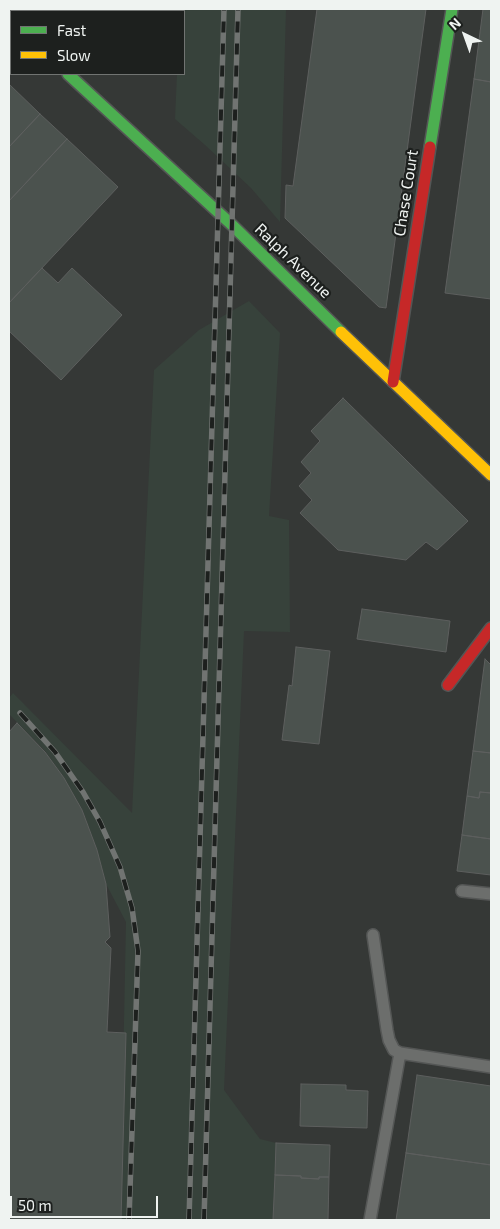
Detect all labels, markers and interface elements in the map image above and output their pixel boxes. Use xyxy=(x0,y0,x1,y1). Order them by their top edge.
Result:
legend xyxy=(10,10,185,75)
north arrow xyxy=(440,10,490,60)
text: N xyxy=(445,14,464,33)
text: Fast xyxy=(57,21,86,39)
text: Slow xyxy=(57,46,91,64)
street label: Chase Court xyxy=(390,148,422,238)
street label: Ralph Avenue xyxy=(251,220,335,302)
scale bar xyxy=(12,1186,160,1218)
text: 50 m xyxy=(18,1196,52,1214)

